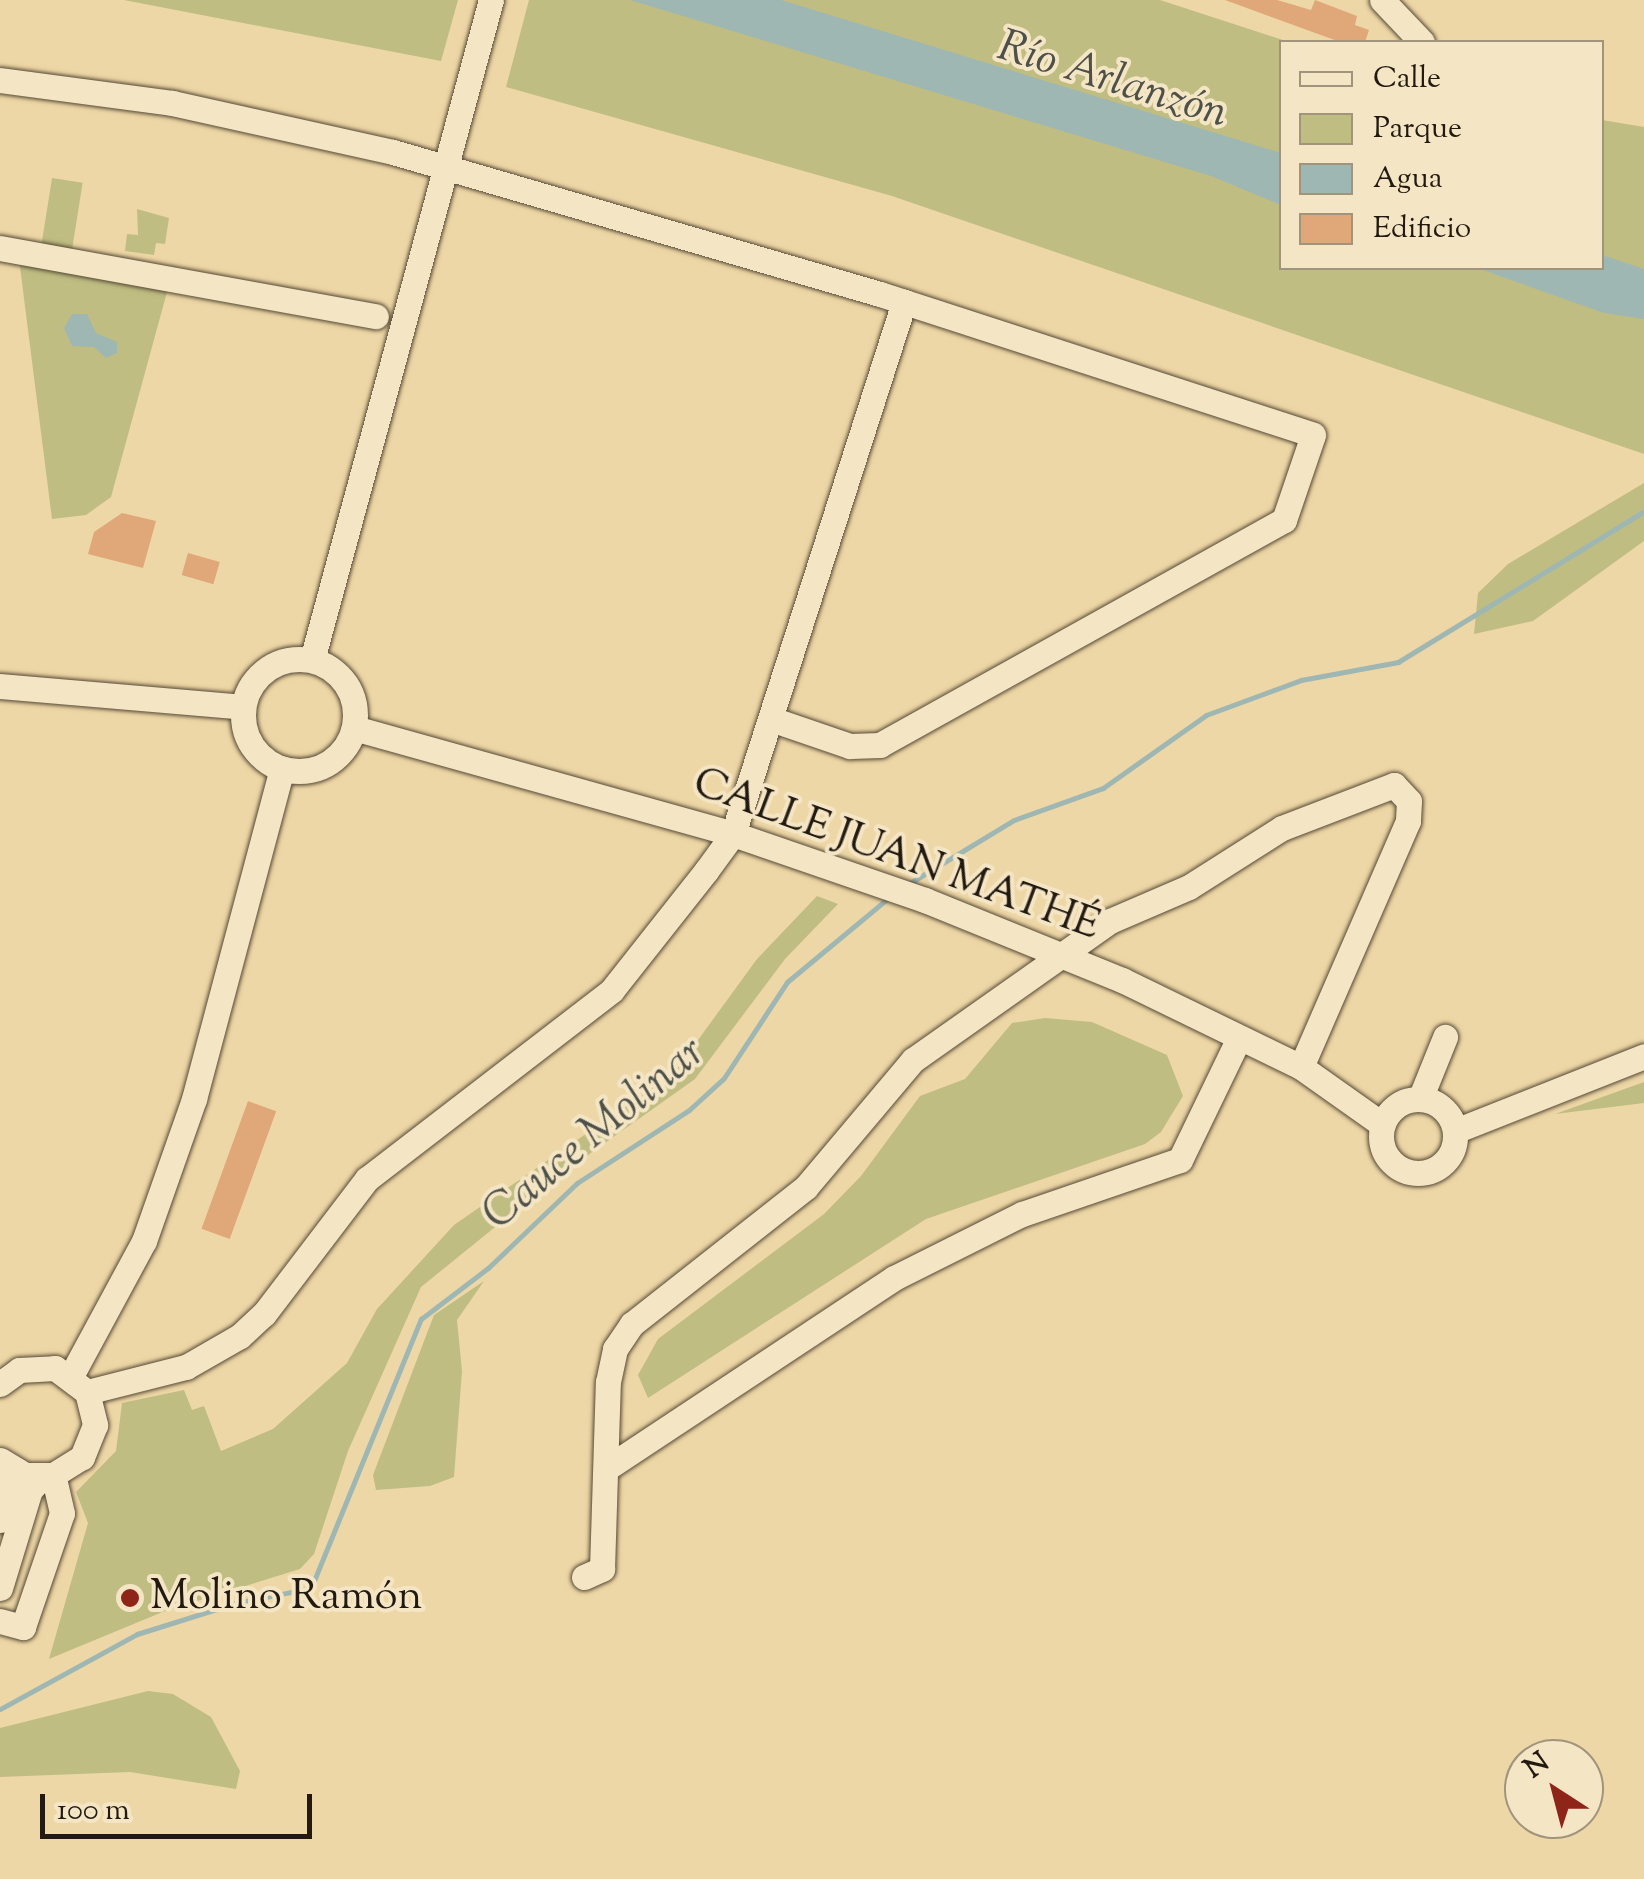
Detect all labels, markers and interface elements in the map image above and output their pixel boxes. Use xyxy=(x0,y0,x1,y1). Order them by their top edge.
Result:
water label: Río Arlanzón xyxy=(990,21,1234,143)
legend xyxy=(1279,40,1604,270)
text: Calle xyxy=(1373,58,1441,101)
text: Parque xyxy=(1373,108,1462,151)
text: Agua xyxy=(1373,158,1443,201)
text: Edificio xyxy=(1373,208,1471,251)
street label: CALLE JUAN MATHÉ xyxy=(686,759,1106,953)
water label: Cauce Molinar xyxy=(473,1027,717,1243)
place label: Molino Ramón xyxy=(150,1573,422,1623)
marker: Molino Ramón xyxy=(119,1587,141,1609)
north arrow xyxy=(1504,1739,1604,1839)
text: N xyxy=(1517,1744,1558,1789)
scale bar xyxy=(45,1774,318,1836)
text: 100 m xyxy=(57,1790,130,1833)

